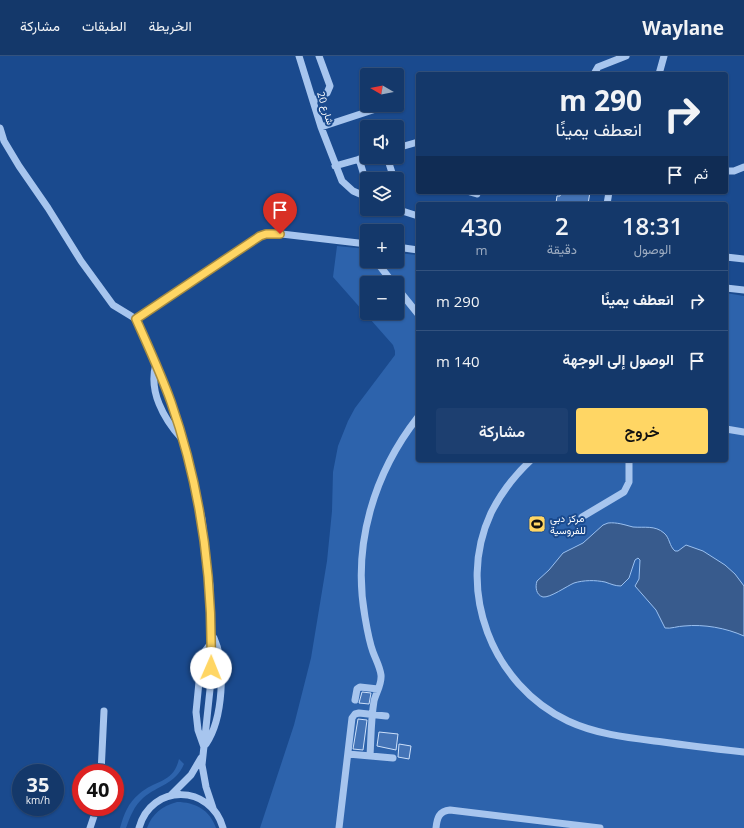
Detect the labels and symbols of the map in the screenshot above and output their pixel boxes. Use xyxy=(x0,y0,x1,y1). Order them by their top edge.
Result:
north arrow xyxy=(360,68,404,112)
street label: شارع 20 xyxy=(314,90,338,127)
pin xyxy=(263,193,297,234)
place label: مركز دبي للفروسية xyxy=(550,511,586,537)
sports icon: مركز دبي للفروسية xyxy=(527,514,547,534)
position arrow xyxy=(190,647,232,689)
speed limit sign: 40 xyxy=(72,764,124,816)

